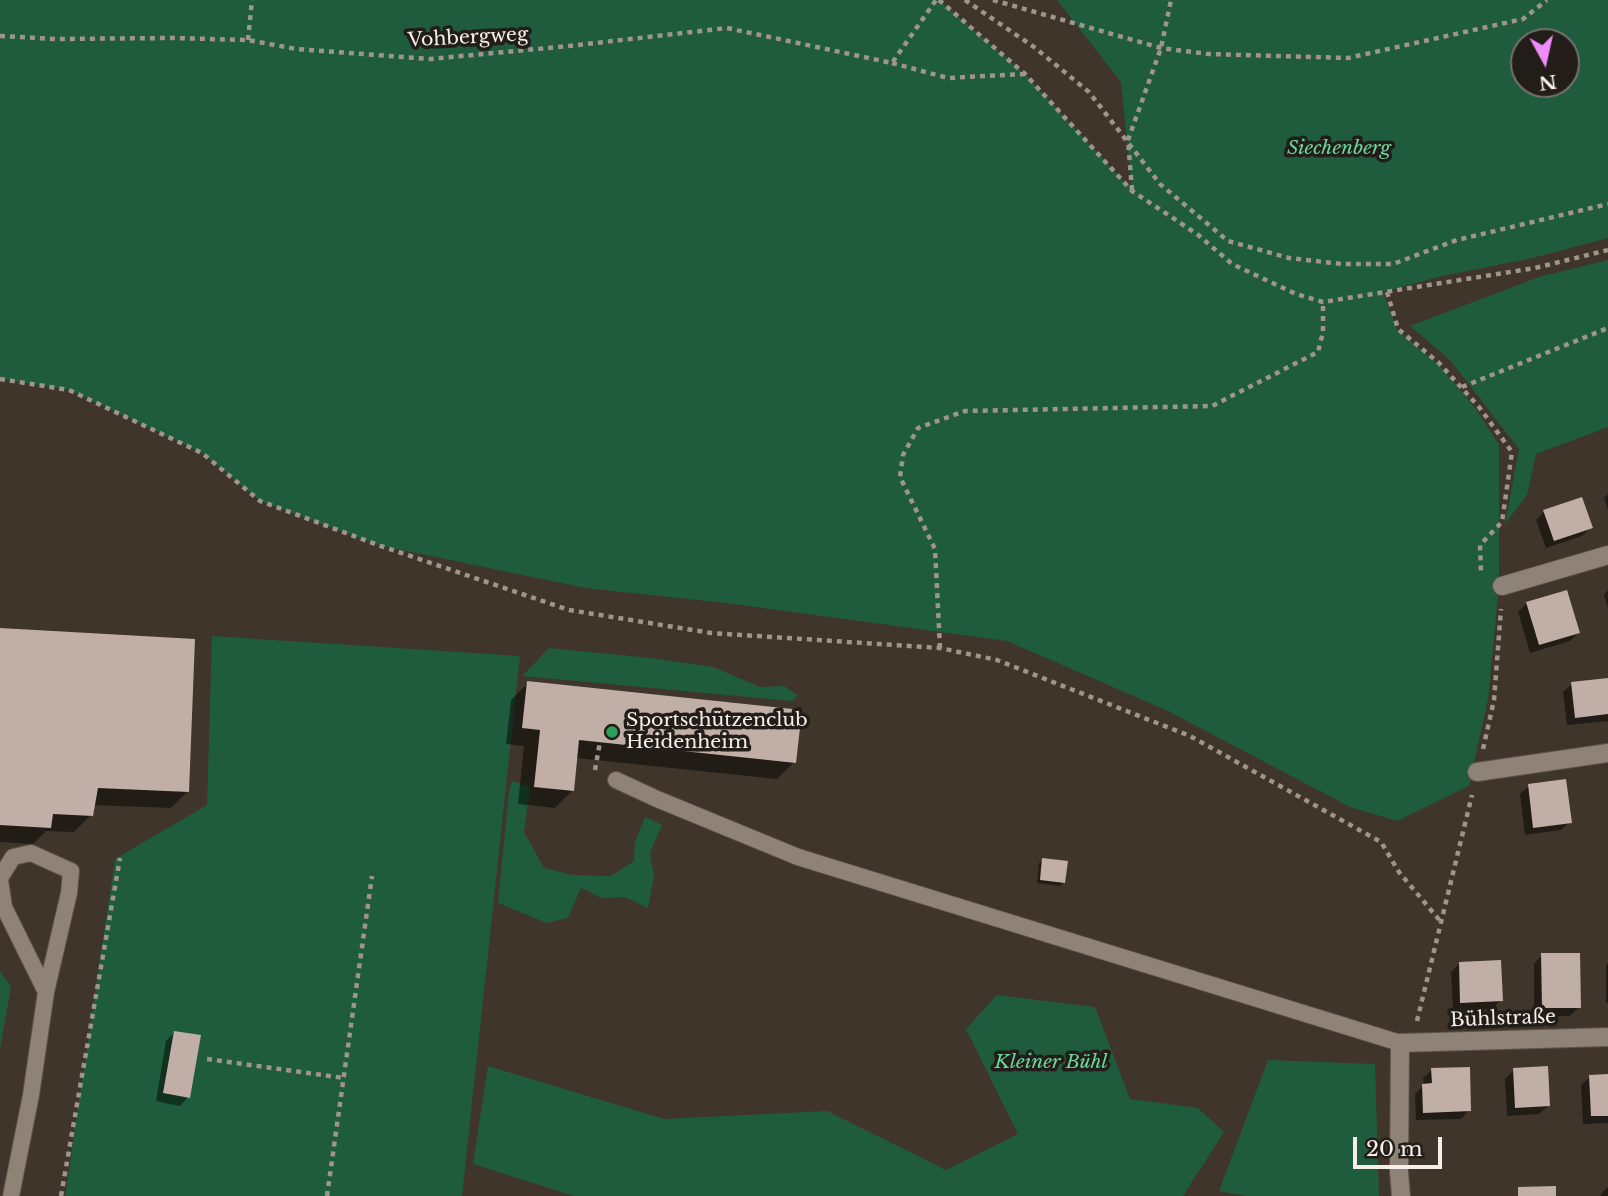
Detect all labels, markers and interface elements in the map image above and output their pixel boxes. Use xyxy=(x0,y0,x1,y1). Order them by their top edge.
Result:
street label: Vohbergweg xyxy=(407,23,529,53)
north arrow xyxy=(1510,28,1580,98)
text: N xyxy=(1537,70,1558,95)
park label: Siechenberg xyxy=(1287,138,1391,160)
place label: Sportschützenclub Heidenheim xyxy=(626,710,808,754)
marker: Sportschützenclub Heidenheim xyxy=(604,724,620,740)
street label: Bühlstraße xyxy=(1450,1006,1556,1032)
park label: Kleiner Bühl xyxy=(994,1052,1108,1074)
scale bar xyxy=(1356,1122,1445,1166)
text: 20 m xyxy=(1366,1136,1423,1162)

